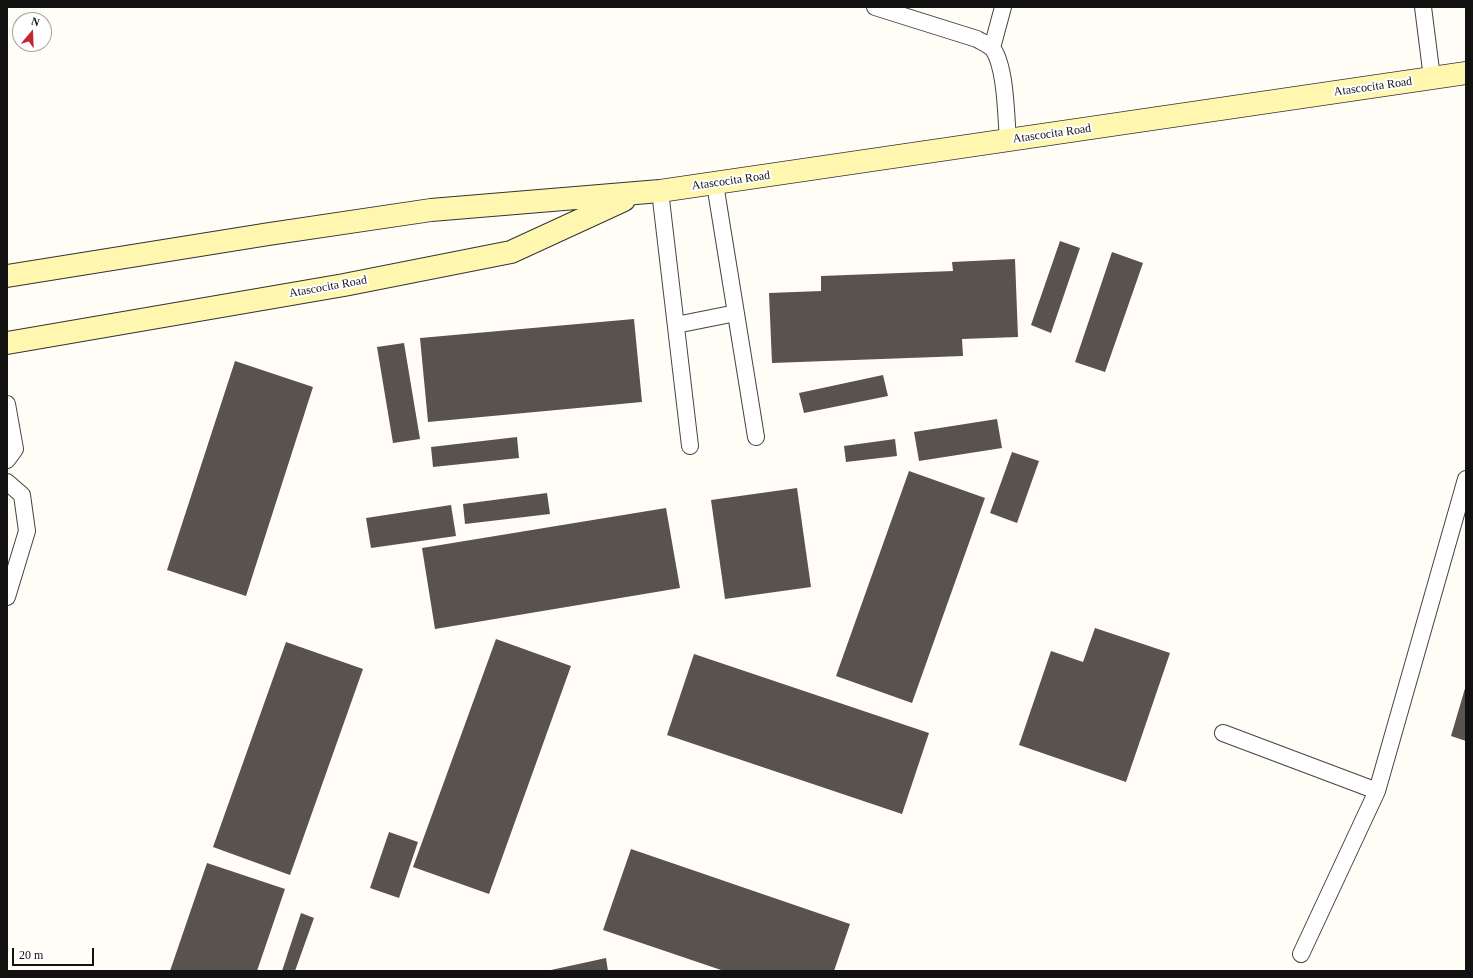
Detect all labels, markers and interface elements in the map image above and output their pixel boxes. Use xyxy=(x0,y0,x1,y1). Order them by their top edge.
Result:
north arrow xyxy=(12,12,52,52)
text: N xyxy=(30,15,41,29)
street label: Atascocita Road xyxy=(1333,74,1413,100)
street label: Atascocita Road xyxy=(1012,121,1092,147)
street label: Atascocita Road xyxy=(691,168,771,194)
street label: Atascocita Road xyxy=(288,273,368,301)
scale bar xyxy=(14,940,96,966)
text: 20 m xyxy=(19,948,43,962)

